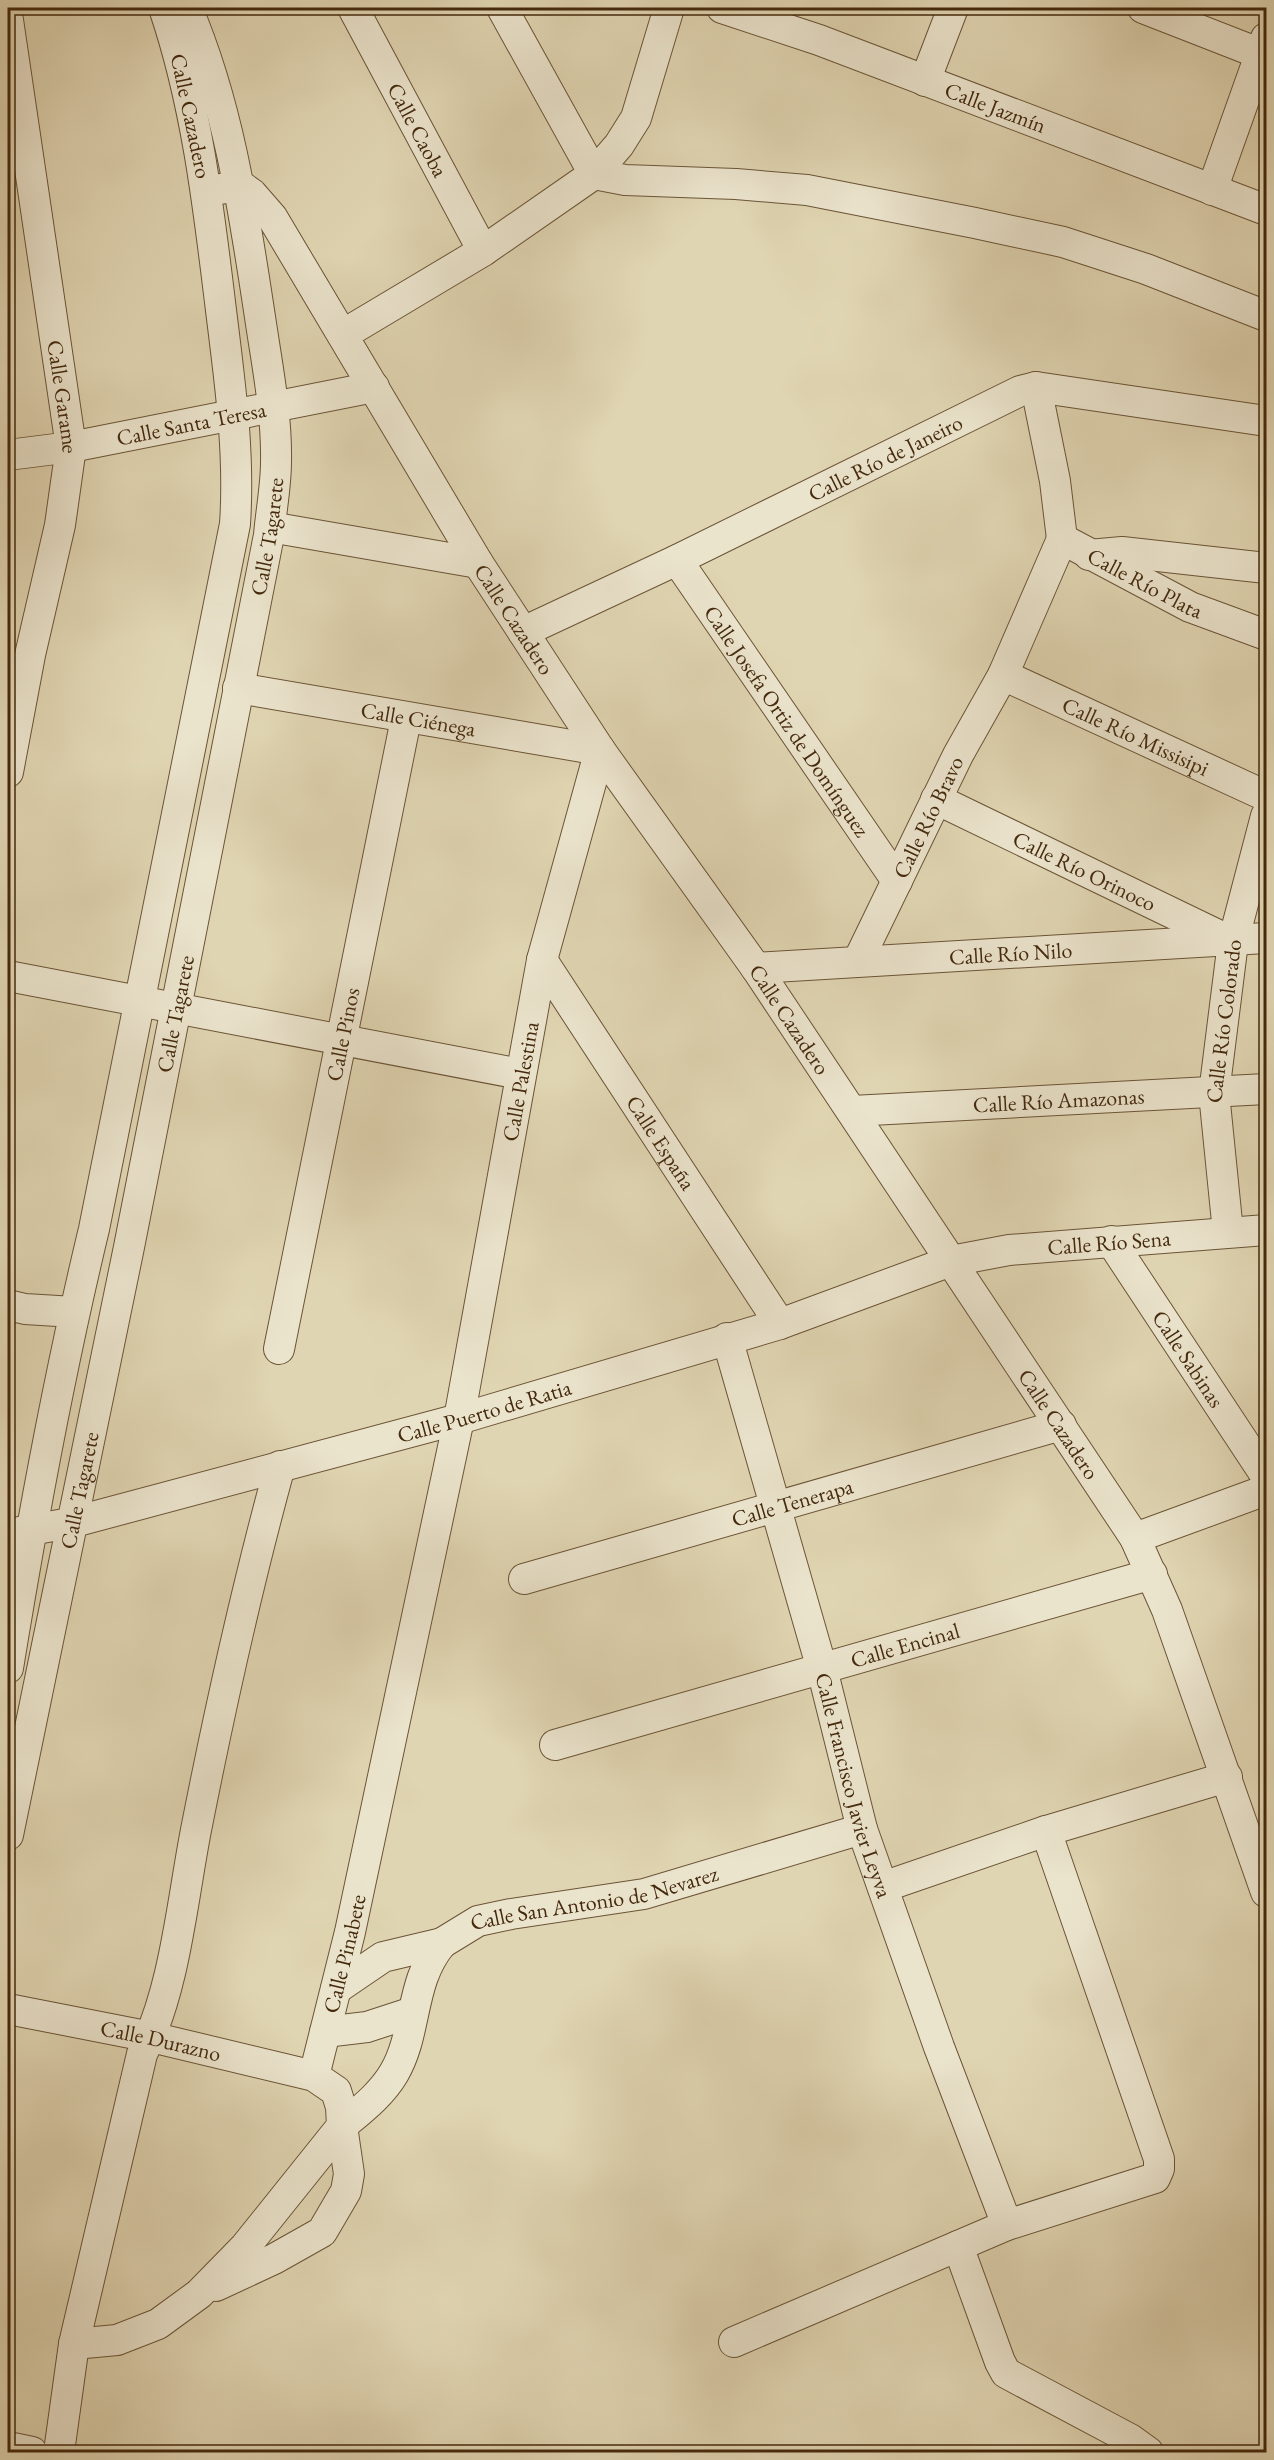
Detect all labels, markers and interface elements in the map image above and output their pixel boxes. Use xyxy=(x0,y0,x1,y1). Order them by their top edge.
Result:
street label: Calle Cazadero xyxy=(164,51,218,181)
street label: Calle Jazmín xyxy=(941,75,1051,140)
street label: Calle Caoba xyxy=(381,77,455,182)
street label: Calle Garame xyxy=(41,338,86,456)
street label: Calle Santa Teresa xyxy=(114,394,269,452)
street label: Calle Río de Janeiro xyxy=(803,407,967,508)
street label: Calle Tagarete xyxy=(243,476,290,598)
street label: Calle Río Plata xyxy=(1082,541,1207,625)
street label: Calle Cazadero xyxy=(468,558,561,680)
street label: Calle Josefa Ortiz de Domínguez xyxy=(698,599,877,843)
street label: Calle Río Missisipi xyxy=(1058,690,1214,782)
street label: Calle Ciénega xyxy=(359,695,478,743)
street label: Calle Río Bravo xyxy=(886,751,970,883)
street label: Calle Río Orinoco xyxy=(1008,824,1161,918)
street label: Calle Río Nilo xyxy=(948,935,1073,971)
street label: Calle Río Colorado xyxy=(1199,938,1248,1105)
street label: Calle Tagarete xyxy=(149,952,201,1075)
street label: Calle Cazadero xyxy=(743,958,837,1080)
street label: Calle Pinos xyxy=(319,985,366,1084)
street label: Calle Palestina xyxy=(495,1019,545,1144)
street label: Calle Río Amazonas xyxy=(972,1081,1145,1119)
street label: Calle España xyxy=(620,1089,703,1196)
street label: Calle Río Sena xyxy=(1046,1223,1172,1261)
street label: Calle Sabinas xyxy=(1146,1304,1231,1413)
street label: Calle Cazadero xyxy=(1012,1363,1106,1485)
street label: Calle Puerto de Ratia xyxy=(394,1372,575,1449)
street label: Calle Tagarete xyxy=(53,1429,105,1551)
street label: Calle Tenerapa xyxy=(728,1471,857,1533)
street label: Calle Encinal xyxy=(847,1615,963,1674)
street label: Calle Francisco Javier Leyva xyxy=(809,1670,900,1902)
street label: Calle San Antonio de Nevarez xyxy=(464,1858,722,1938)
street label: Calle Pinabete xyxy=(316,1891,372,2016)
street label: Calle Durazno xyxy=(98,2013,224,2068)

